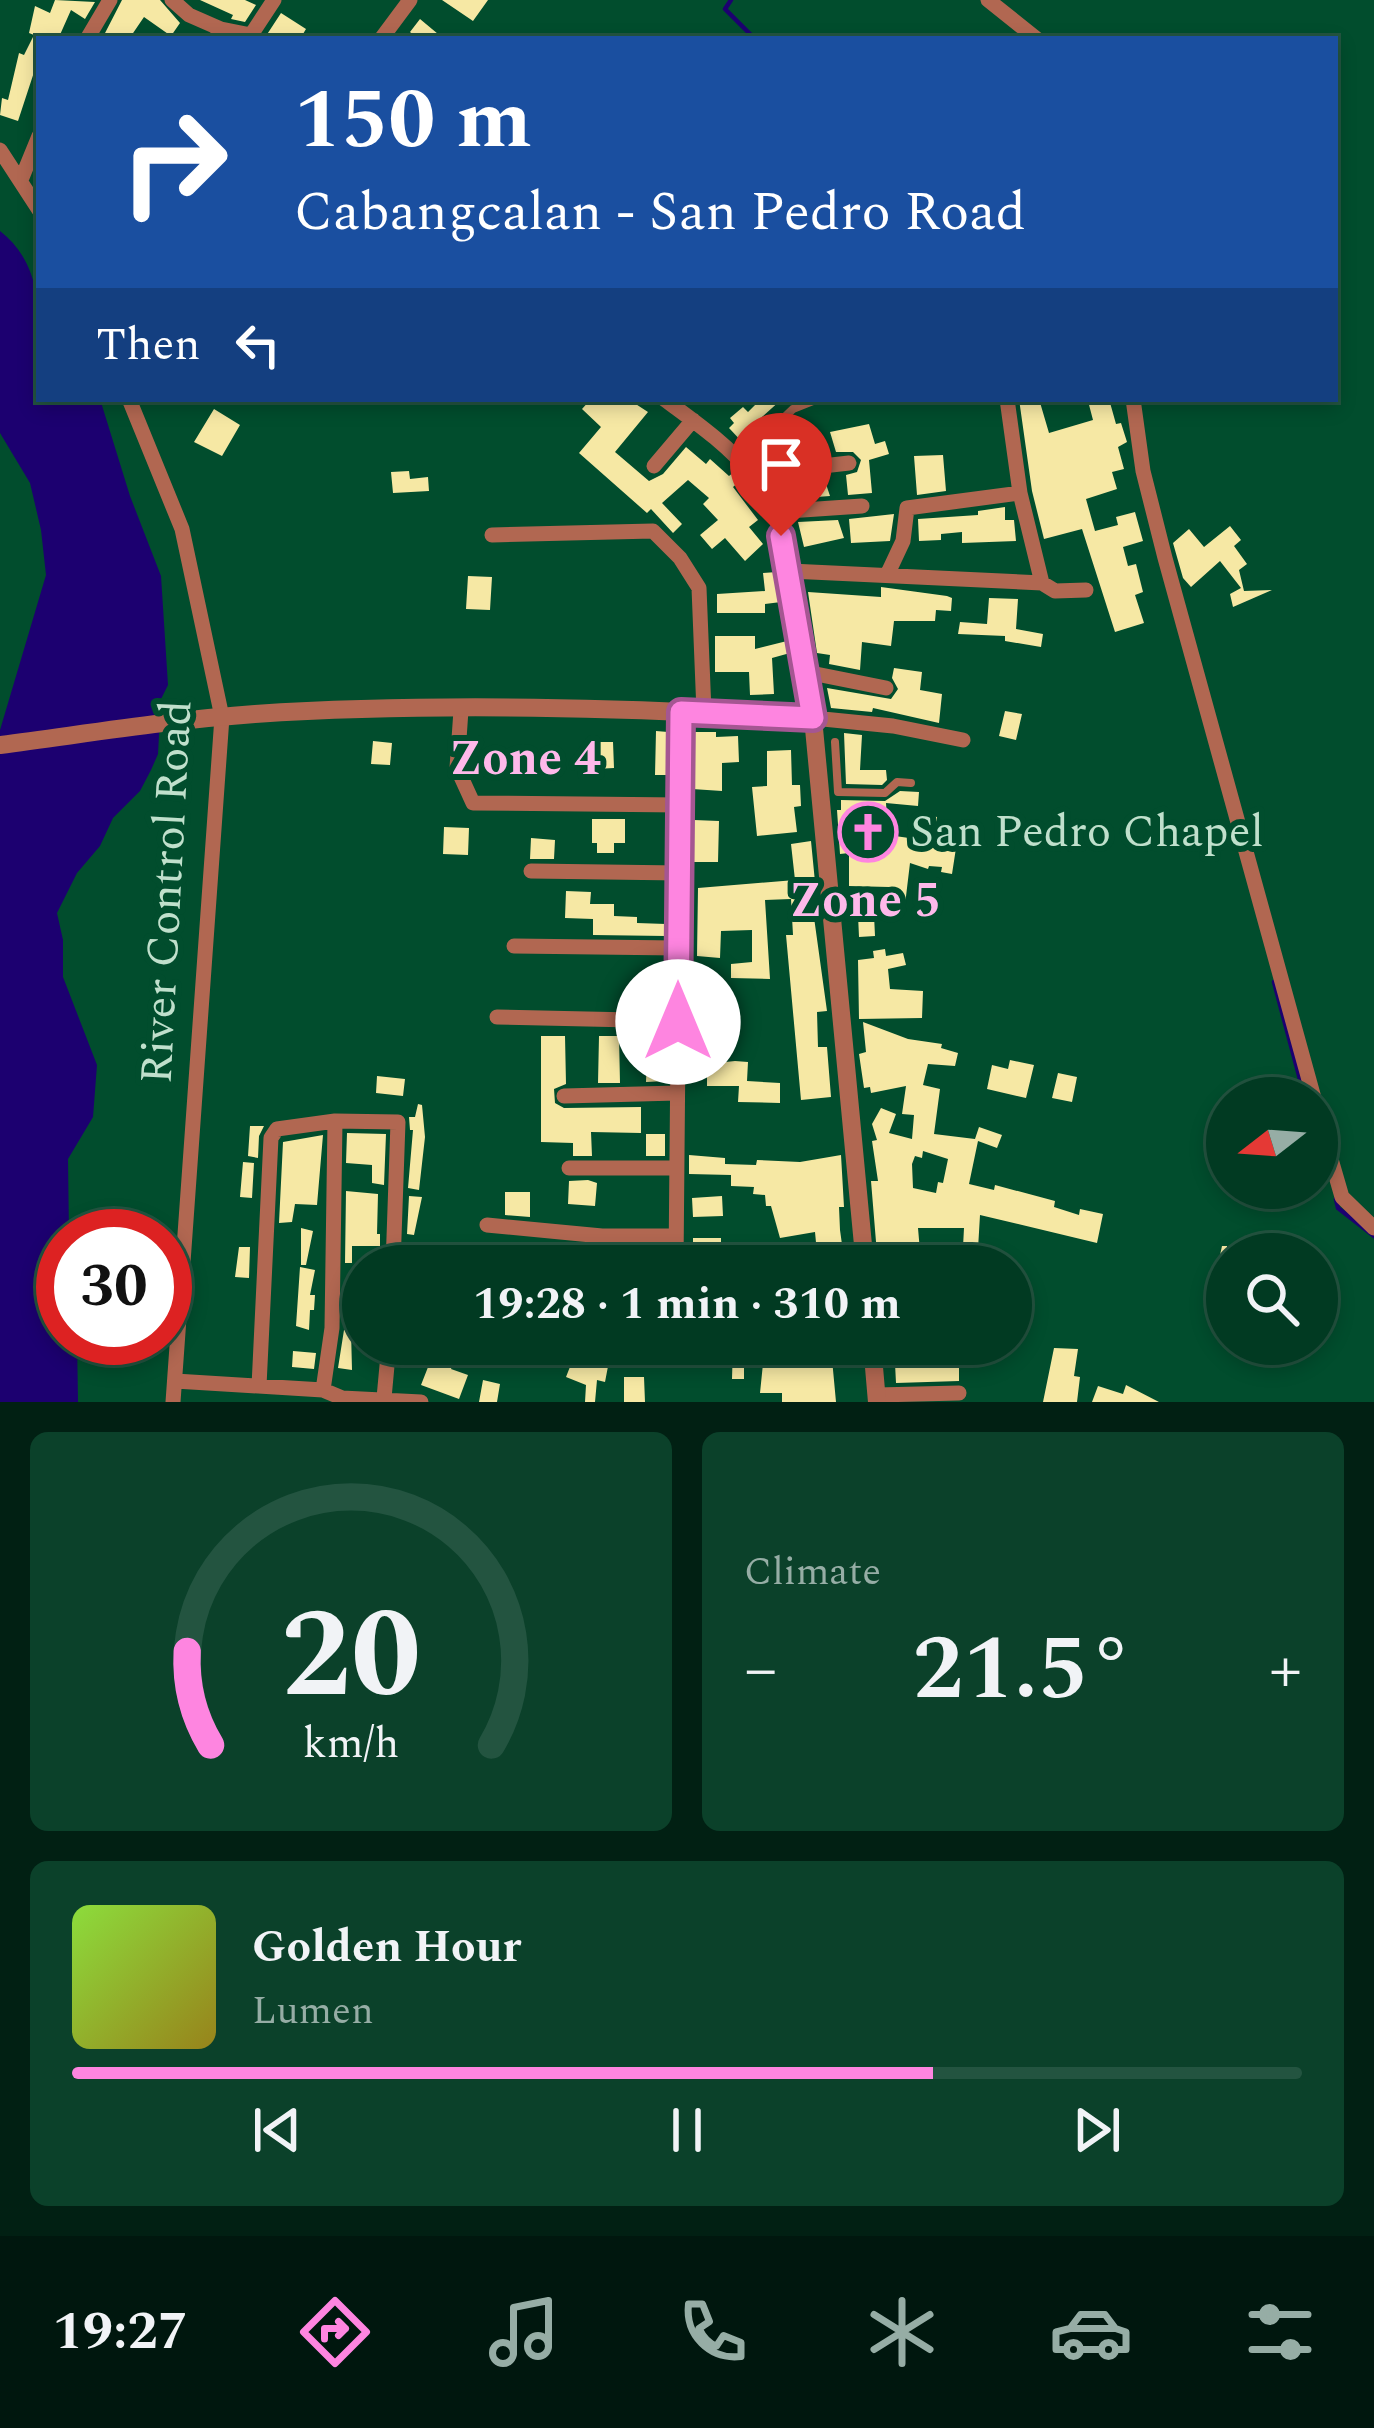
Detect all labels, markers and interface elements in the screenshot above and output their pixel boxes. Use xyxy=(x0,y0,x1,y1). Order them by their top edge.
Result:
text: 150 m xyxy=(294,57,532,185)
icon: right xyxy=(96,84,252,240)
text: Cabangcalan - San Pedro Road xyxy=(294,172,1026,254)
text: Then xyxy=(96,311,201,380)
icon: left xyxy=(225,312,291,378)
pin xyxy=(730,413,832,536)
icon: arrive xyxy=(748,431,814,497)
street label: River Control Road xyxy=(123,698,211,1086)
district label: Zone 4 xyxy=(449,723,601,796)
place label: San Pedro Chapel xyxy=(910,798,1264,867)
church icon: San Pedro Chapel xyxy=(837,801,899,863)
district label: Zone 5 xyxy=(789,865,941,938)
position arrow xyxy=(615,959,741,1085)
north arrow xyxy=(1206,1077,1338,1209)
map controls xyxy=(1206,1077,1338,1365)
speed limit sign: 30 xyxy=(36,1209,192,1365)
button: search xyxy=(1206,1233,1338,1365)
text: 19:28 · 1 min · 310 m xyxy=(473,1270,901,1339)
text: Climate xyxy=(744,1543,881,1602)
text: 20 xyxy=(281,1562,421,1752)
text: 21.5° xyxy=(913,1602,1133,1739)
text: − xyxy=(744,1620,777,1721)
text: + xyxy=(1269,1620,1302,1721)
text: km/h xyxy=(303,1711,399,1776)
text: Golden Hour xyxy=(252,1913,521,1982)
text: Lumen xyxy=(252,1982,374,2041)
icon: previous xyxy=(244,2097,310,2163)
icon: pause xyxy=(654,2097,720,2163)
icon: next xyxy=(1064,2097,1130,2163)
icon: directions xyxy=(293,2290,377,2374)
icon: music xyxy=(482,2290,566,2374)
icon: phone xyxy=(671,2290,755,2374)
icon: climate xyxy=(860,2290,944,2374)
icon: car xyxy=(1049,2290,1133,2374)
icon: filters xyxy=(1238,2290,1322,2374)
text: 19:27 xyxy=(52,2291,188,2373)

